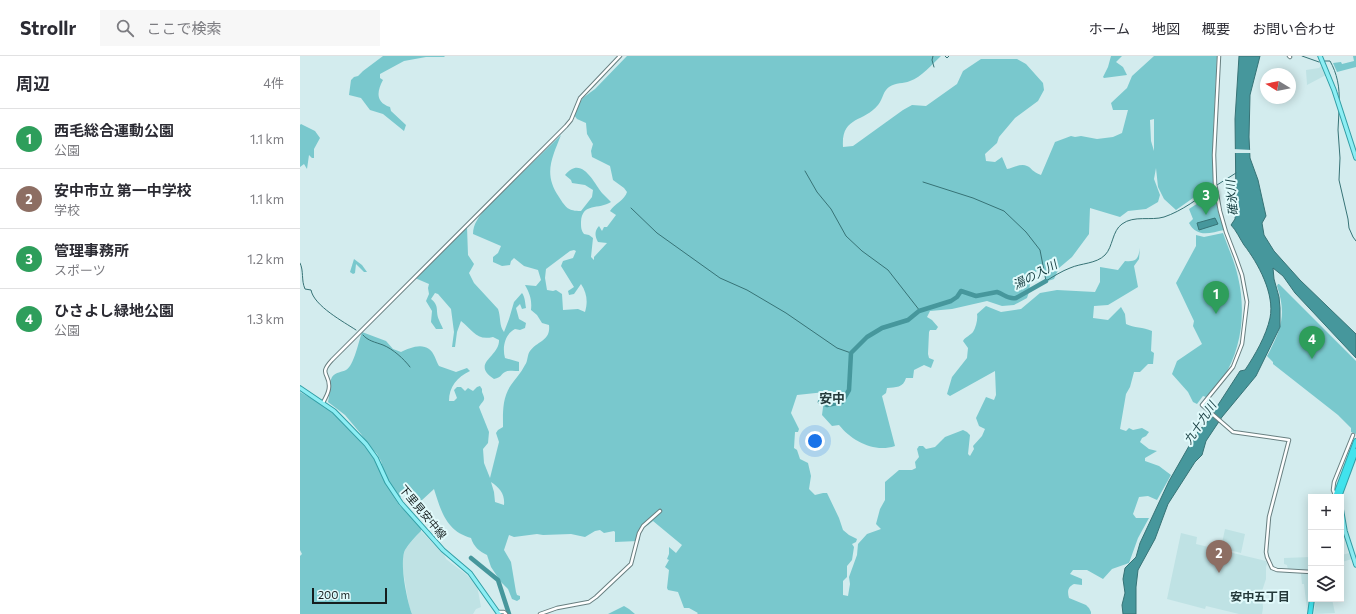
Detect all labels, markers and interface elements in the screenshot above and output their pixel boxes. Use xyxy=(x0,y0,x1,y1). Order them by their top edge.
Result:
search box xyxy=(100,10,380,46)
text: Strollr xyxy=(20,16,76,39)
icon: search xyxy=(114,17,136,39)
text: ここで検索 xyxy=(146,19,221,37)
text: ホーム xyxy=(1088,20,1130,37)
text: 地図 xyxy=(1152,20,1180,37)
text: 概要 xyxy=(1202,20,1230,37)
text: お問い合わせ xyxy=(1252,20,1336,37)
north arrow xyxy=(1260,68,1296,104)
text: 周辺 xyxy=(16,73,50,94)
text: 4件 xyxy=(263,75,284,91)
text: 西毛総合運動公園 xyxy=(54,121,174,139)
text: 1 xyxy=(26,131,32,147)
text: 1.1 km xyxy=(250,131,284,147)
text: 公園 xyxy=(54,142,80,158)
water label: 碓氷川 xyxy=(1222,178,1240,217)
text: 安中市立 第一中学校 xyxy=(54,181,192,199)
pin: 3 xyxy=(1193,182,1219,215)
text: 2 xyxy=(25,191,33,207)
text: 1.1 km xyxy=(250,191,284,207)
text: 学校 xyxy=(54,202,80,218)
text: 管理事務所 xyxy=(54,241,129,259)
text: 3 xyxy=(25,251,33,267)
text: 1.2 km xyxy=(247,251,284,267)
water label: 湯の入川 xyxy=(1010,256,1061,292)
text: スポーツ xyxy=(54,262,106,278)
pin: 1 xyxy=(1203,281,1229,314)
text: ひさよし緑地公園 xyxy=(54,301,174,319)
text: 4 xyxy=(25,311,33,327)
text: 1.3 km xyxy=(247,311,284,327)
text: 公園 xyxy=(54,322,80,338)
pin: 4 xyxy=(1299,326,1325,359)
district label: 安中 xyxy=(819,390,845,406)
water label: 九十九川 xyxy=(1180,397,1220,446)
your location xyxy=(805,431,825,451)
street label: 下里見安中線 xyxy=(397,482,450,541)
map controls xyxy=(1308,494,1344,602)
button: + xyxy=(1308,494,1344,530)
button: − xyxy=(1308,530,1344,566)
pin: 2 xyxy=(1206,540,1232,573)
button: layers xyxy=(1308,566,1344,602)
scale bar xyxy=(312,586,387,605)
text: 200 m xyxy=(318,588,350,601)
district label: 安中五丁目 xyxy=(1230,589,1290,603)

